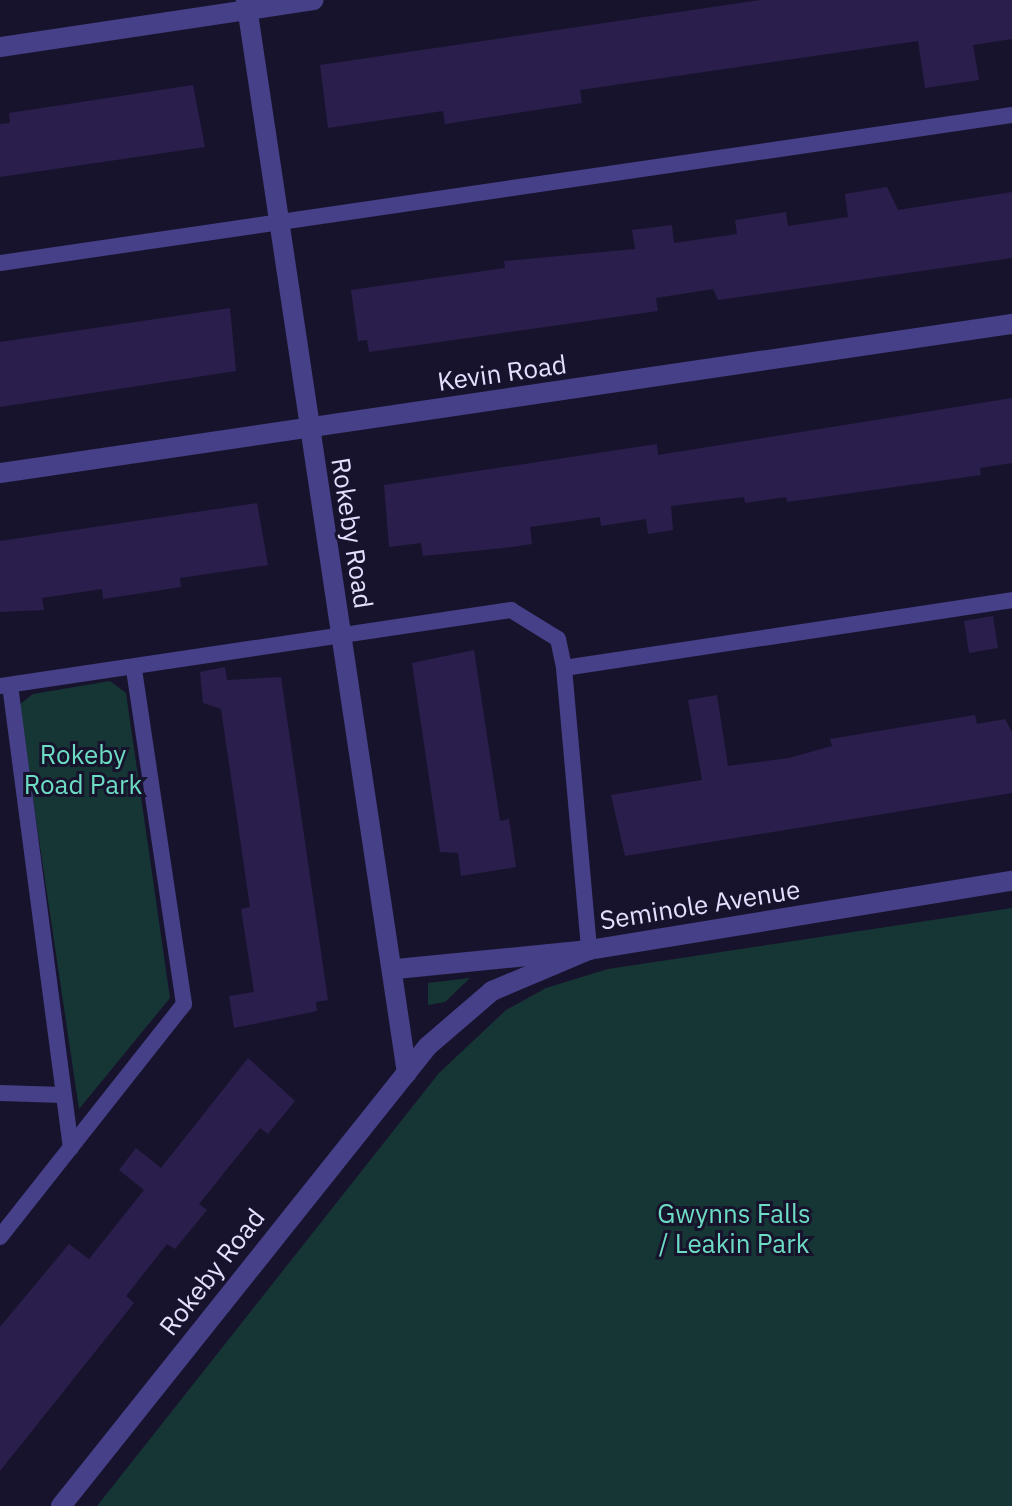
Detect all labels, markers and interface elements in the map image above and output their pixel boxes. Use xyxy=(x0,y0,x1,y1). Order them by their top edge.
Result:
street label: Kevin Road xyxy=(436,349,568,397)
street label: Rokeby Road xyxy=(325,455,379,611)
park label: Rokeby Road Park xyxy=(24,739,142,800)
street label: Seminole Avenue xyxy=(598,874,802,936)
park label: Gwynns Falls / Leakin Park xyxy=(657,1198,811,1260)
street label: Rokeby Road xyxy=(153,1202,271,1342)

